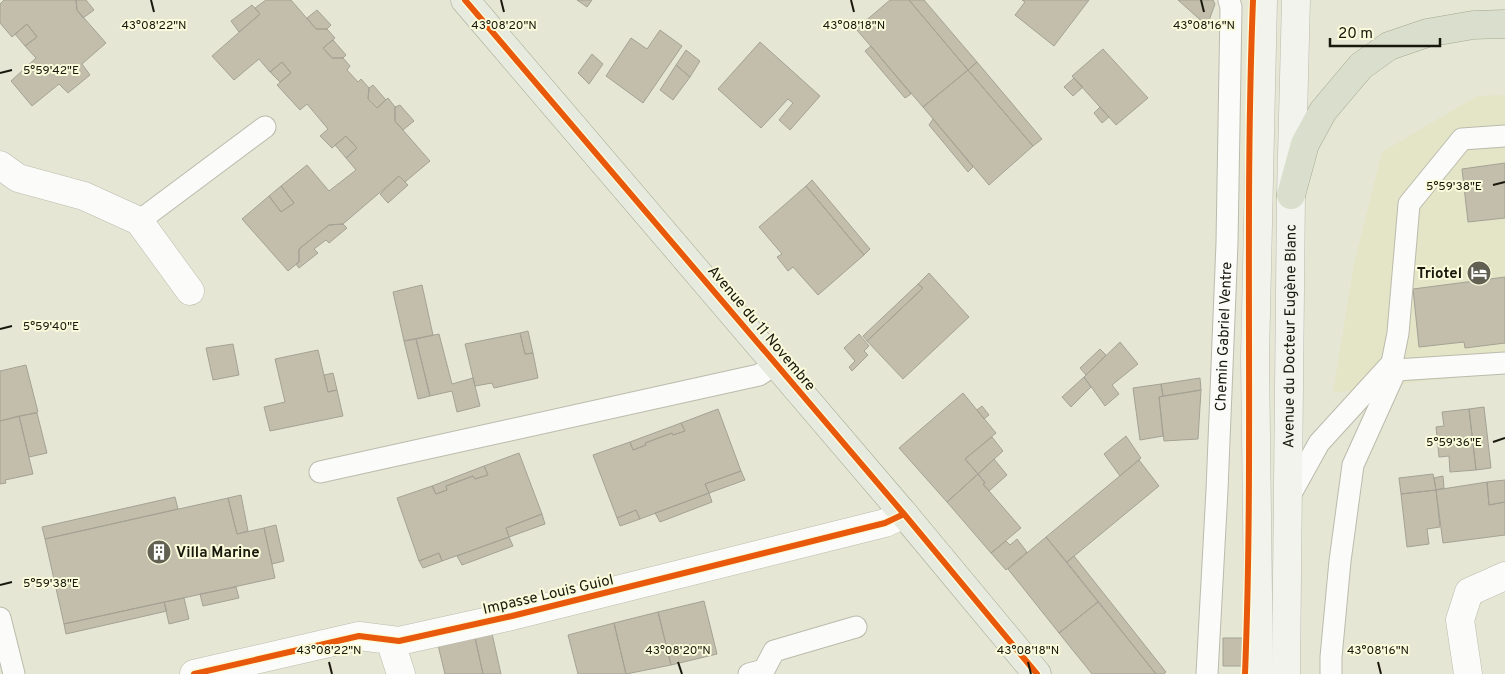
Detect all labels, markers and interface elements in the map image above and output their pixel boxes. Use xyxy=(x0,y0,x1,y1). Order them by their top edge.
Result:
scale bar xyxy=(1330,15,1440,47)
text: 43°08'22"N xyxy=(121,18,187,34)
text: 43°08'20"N xyxy=(471,18,537,34)
text: 43°08'18"N xyxy=(823,18,885,34)
text: 43°08'16"N xyxy=(1173,18,1235,34)
text: 20 m xyxy=(1338,25,1373,44)
text: 5°59'42"E xyxy=(23,63,79,79)
text: 5°59'38"E xyxy=(1426,179,1482,195)
street label: Avenue du Docteur Eugène Blanc xyxy=(1280,224,1302,448)
hotel icon: Triotel xyxy=(1466,260,1492,286)
street label: Chemin Gabriel Ventre xyxy=(1212,261,1237,412)
street label: Avenue du 11 Novembre xyxy=(703,262,819,396)
place label: Triotel xyxy=(1417,265,1462,284)
text: 5°59'40"E xyxy=(23,319,79,335)
text: 5°59'36"E xyxy=(1426,435,1482,451)
building icon: Villa Marine xyxy=(146,539,172,565)
place label: Villa Marine xyxy=(176,544,260,563)
street label: Impasse Louis Guiol xyxy=(481,571,616,620)
text: 5°59'38"E xyxy=(23,576,79,592)
text: 43°08'22"N xyxy=(296,643,362,659)
text: 43°08'20"N xyxy=(645,643,711,659)
text: 43°08'18"N xyxy=(997,643,1059,659)
text: 43°08'16"N xyxy=(1347,643,1409,659)

